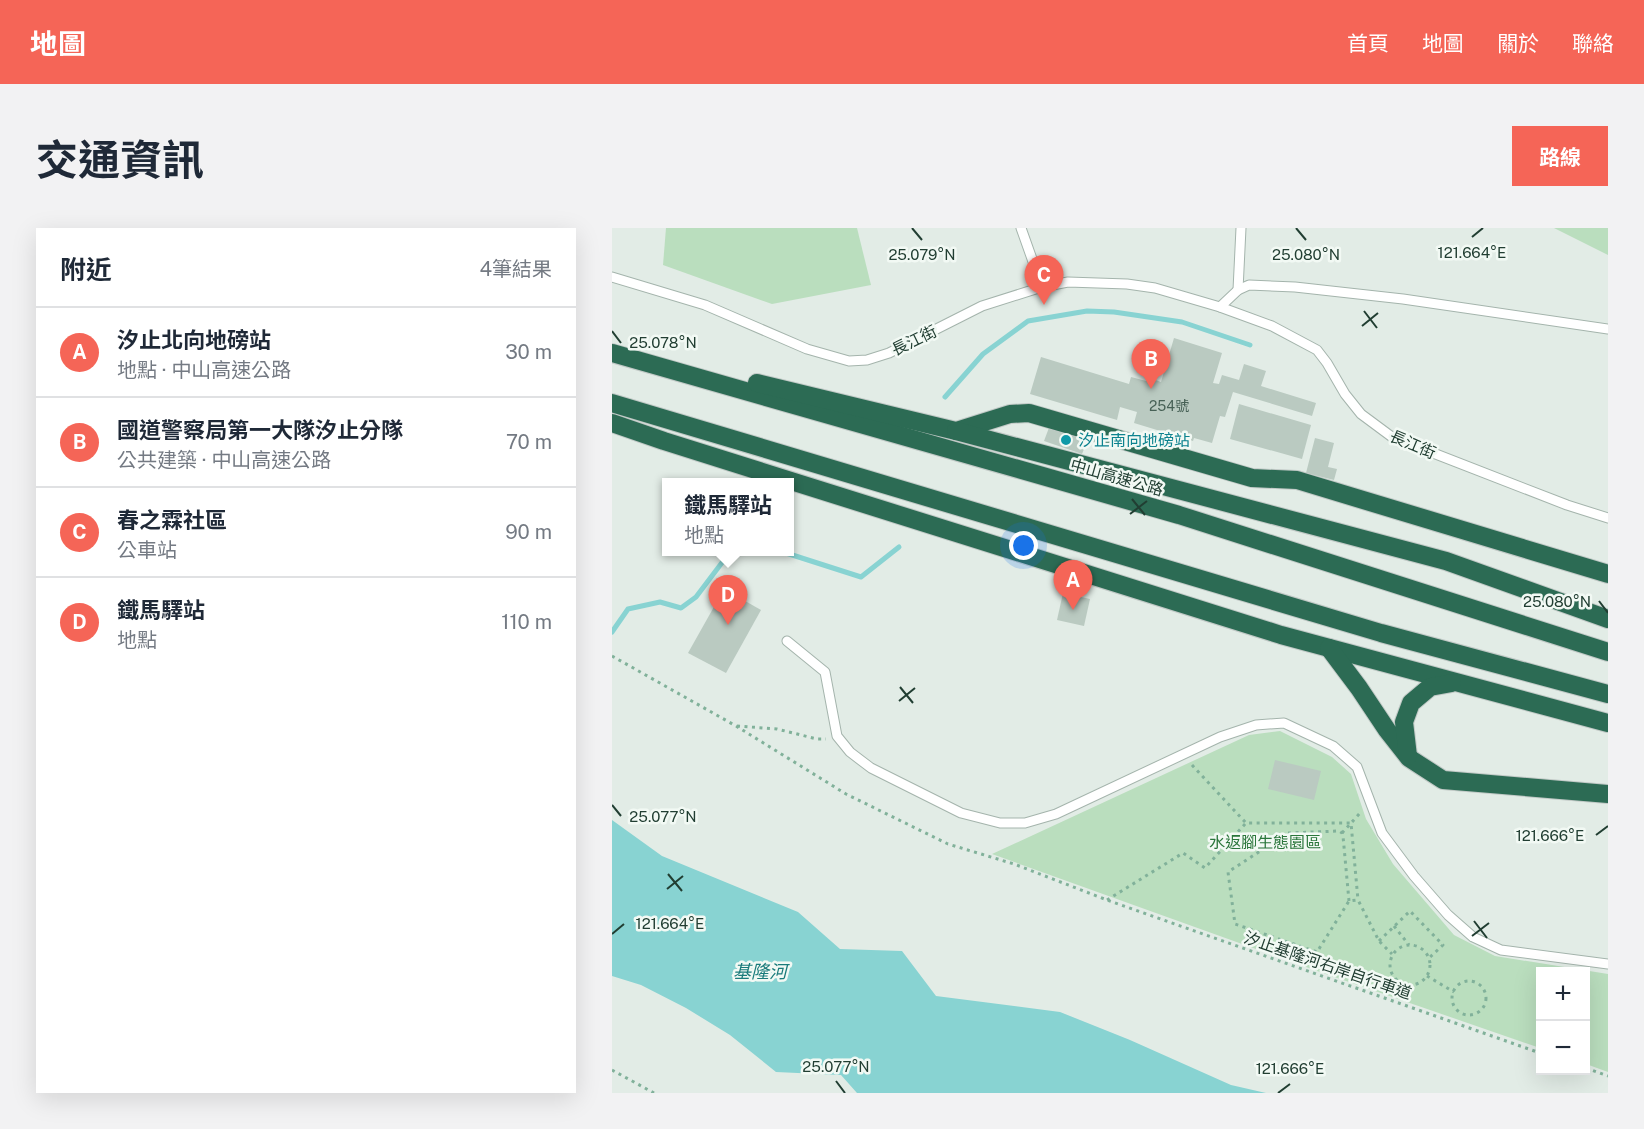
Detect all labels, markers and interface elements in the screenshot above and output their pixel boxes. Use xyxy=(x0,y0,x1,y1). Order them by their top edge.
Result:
text: 地圖 xyxy=(30,27,86,60)
text: 首頁 xyxy=(1347,31,1389,56)
text: 地圖 xyxy=(1422,31,1464,56)
text: 關於 xyxy=(1497,31,1539,56)
text: 聯絡 xyxy=(1572,31,1614,56)
button: 路線 xyxy=(1512,126,1608,186)
text: 交通資訊 xyxy=(36,135,204,184)
text: 121.664°E xyxy=(1438,244,1506,261)
text: 25.079°N xyxy=(888,246,956,263)
text: 25.080°N xyxy=(1272,246,1340,263)
text: 附近 xyxy=(60,254,112,285)
pin: C xyxy=(1024,256,1064,305)
text: 4筆結果 xyxy=(479,257,552,281)
street label: 長江街 xyxy=(888,321,940,360)
text: 汐止北向地磅站 xyxy=(117,327,271,353)
text: 25.078°N xyxy=(629,334,697,351)
text: A xyxy=(72,340,87,364)
text: 30 m xyxy=(505,340,552,364)
pin: B xyxy=(1132,340,1170,389)
text: 地點 · 中山高速公路 xyxy=(117,358,291,382)
house number: 254號 xyxy=(1149,398,1189,414)
text: 國道警察局第一大隊汐止分隊 xyxy=(117,417,403,443)
street label: 長江街 xyxy=(1387,426,1439,463)
text: B xyxy=(73,430,86,454)
text: 70 m xyxy=(506,430,552,454)
place label: 汐止南向地磅站 xyxy=(1078,431,1190,450)
marker: 汐止南向地磅站 xyxy=(1059,433,1073,447)
text: 公共建築 · 中山高速公路 xyxy=(117,448,331,472)
street label: 中山高速公路 xyxy=(1068,455,1166,500)
popup xyxy=(662,478,794,556)
text: 鐵馬驛站 xyxy=(684,492,772,518)
text: 春之霖社區 xyxy=(117,507,227,533)
text: C xyxy=(72,520,87,544)
text: 90 m xyxy=(505,520,552,544)
text: 地點 xyxy=(684,523,724,547)
your location xyxy=(1009,531,1038,560)
text: 公車站 xyxy=(117,538,177,562)
pin: A xyxy=(1054,560,1092,610)
pin: D xyxy=(708,576,748,625)
text: 25.080°N xyxy=(1523,593,1591,610)
text: 鐵馬驛站 xyxy=(117,597,205,623)
text: D xyxy=(72,610,87,634)
text: 110 m xyxy=(501,610,552,634)
text: 地點 xyxy=(117,628,157,652)
text: 25.077°N xyxy=(629,808,697,825)
text: 121.666°E xyxy=(1516,827,1584,844)
park label: 水返腳生態園區 xyxy=(1209,833,1321,852)
text: 121.664°E xyxy=(636,915,704,932)
street label: 汐止基隆河右岸自行車道 xyxy=(1242,928,1414,1003)
water label: 基隆河 xyxy=(733,961,790,982)
map controls xyxy=(1536,967,1590,1075)
button: + xyxy=(1536,967,1590,1021)
button: − xyxy=(1536,1021,1590,1075)
text: 25.077°N xyxy=(802,1058,870,1075)
text: 121.666°E xyxy=(1256,1060,1324,1077)

